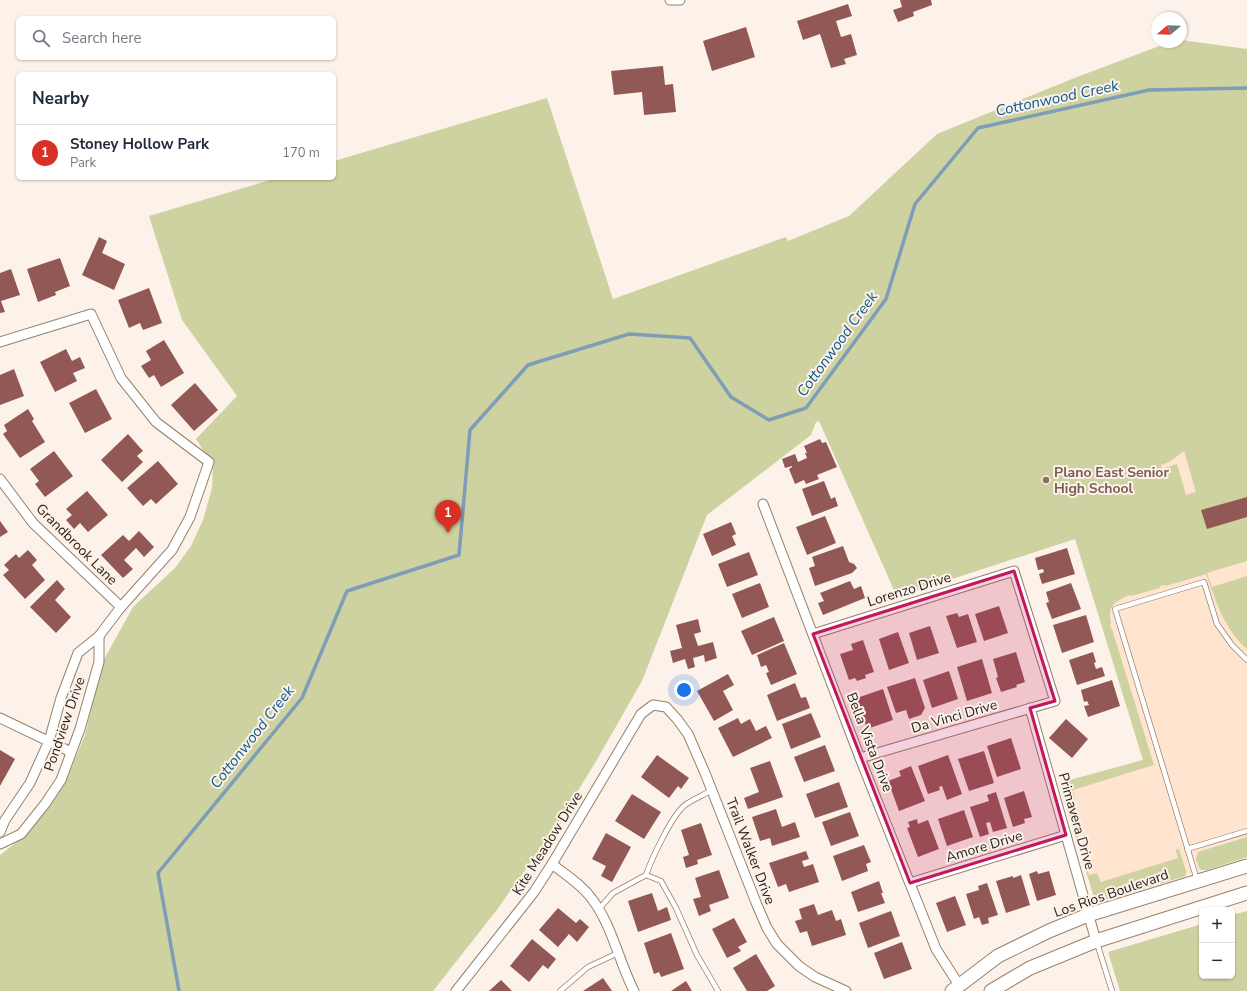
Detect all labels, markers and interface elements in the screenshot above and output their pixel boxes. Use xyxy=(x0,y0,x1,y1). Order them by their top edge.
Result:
north arrow xyxy=(1151,12,1187,48)
search box xyxy=(16,16,336,60)
icon: search xyxy=(30,27,52,49)
text: Search here xyxy=(62,28,142,48)
water label: Cottonwood Creek xyxy=(994,75,1121,121)
text: Nearby xyxy=(32,87,89,110)
text: Stoney Hollow Park xyxy=(70,134,209,154)
text: 1 xyxy=(41,144,49,162)
text: 170 m xyxy=(282,144,320,162)
text: Park xyxy=(70,154,96,172)
water label: Cottonwood Creek xyxy=(792,287,882,401)
place label: Plano East Senior High School xyxy=(1054,463,1169,498)
marker: Plano East Senior High School xyxy=(1041,475,1051,485)
street label: Grandbrook Lane xyxy=(32,499,122,589)
pin: 1 xyxy=(435,500,461,533)
street label: Lorenzo Drive xyxy=(865,568,953,611)
street label: Pondview Drive xyxy=(39,674,90,774)
your location xyxy=(674,680,694,700)
water label: Cottonwood Creek xyxy=(205,681,299,793)
street label: Bella Vista Drive xyxy=(842,690,897,795)
street label: Da Vinci Drive xyxy=(909,695,999,738)
street label: Primavera Drive xyxy=(1054,770,1099,872)
street label: Kite Meadow Drive xyxy=(508,788,587,899)
street label: Trail Walker Drive xyxy=(721,795,780,907)
street label: Amore Drive xyxy=(944,826,1025,867)
street label: Los Rios Boulevard xyxy=(1051,865,1171,922)
map controls xyxy=(1199,907,1235,979)
button: + xyxy=(1199,907,1235,943)
button: − xyxy=(1199,943,1235,979)

